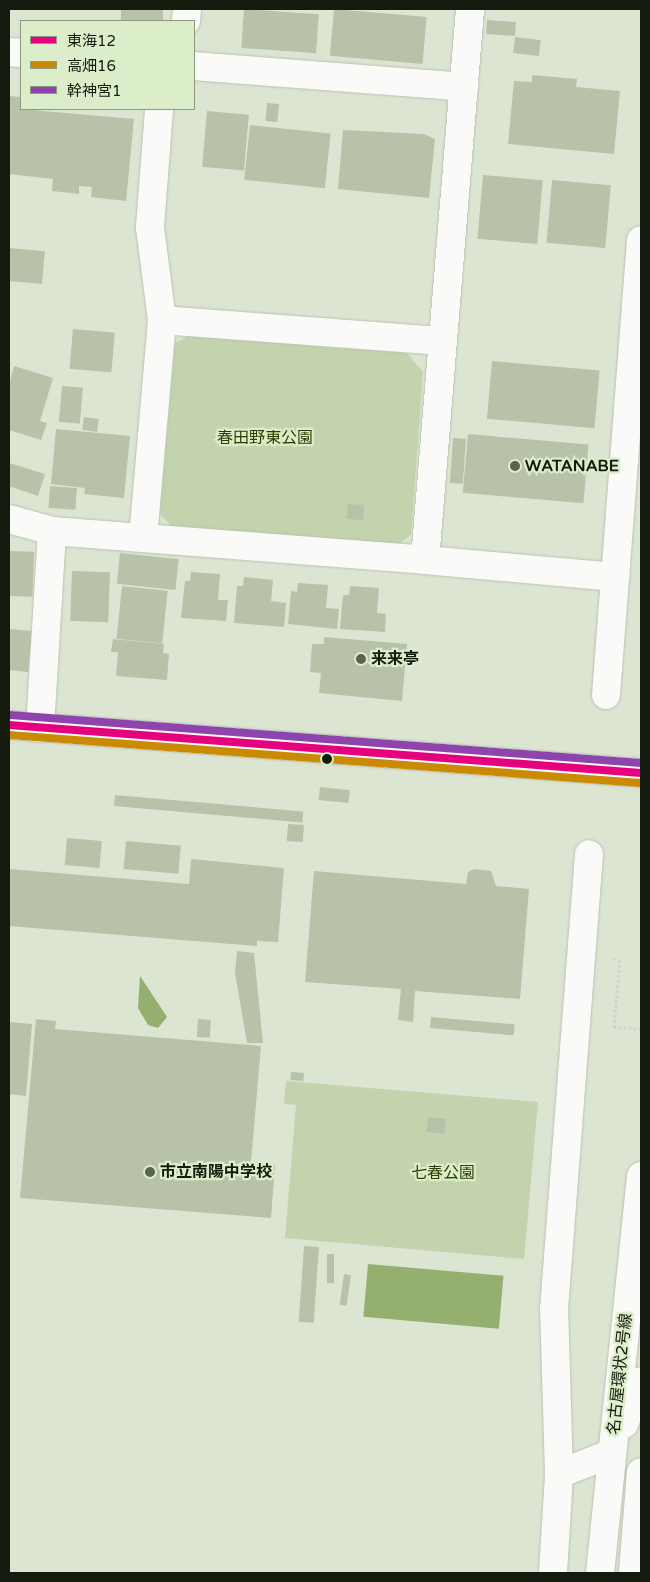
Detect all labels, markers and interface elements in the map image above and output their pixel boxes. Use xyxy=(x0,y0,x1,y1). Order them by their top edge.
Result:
legend xyxy=(20,20,195,110)
text: 東海12 xyxy=(67,32,116,50)
text: 高畑16 xyxy=(67,57,116,75)
text: 幹神宮1 xyxy=(67,82,121,100)
park label: 春田野東公園 xyxy=(217,428,313,448)
place label: WATANABE xyxy=(525,456,619,476)
marker: WATANABE xyxy=(509,460,521,472)
place label: 来来亭 xyxy=(371,649,419,669)
marker: 来来亭 xyxy=(355,653,367,665)
unlabelled marker xyxy=(322,754,332,764)
place label: 市立南陽中学校 xyxy=(160,1162,272,1182)
park label: 七春公園 xyxy=(411,1163,475,1183)
marker: 市立南陽中学校 xyxy=(144,1166,156,1178)
street label: 名古屋環状2号線 xyxy=(604,1312,636,1436)

